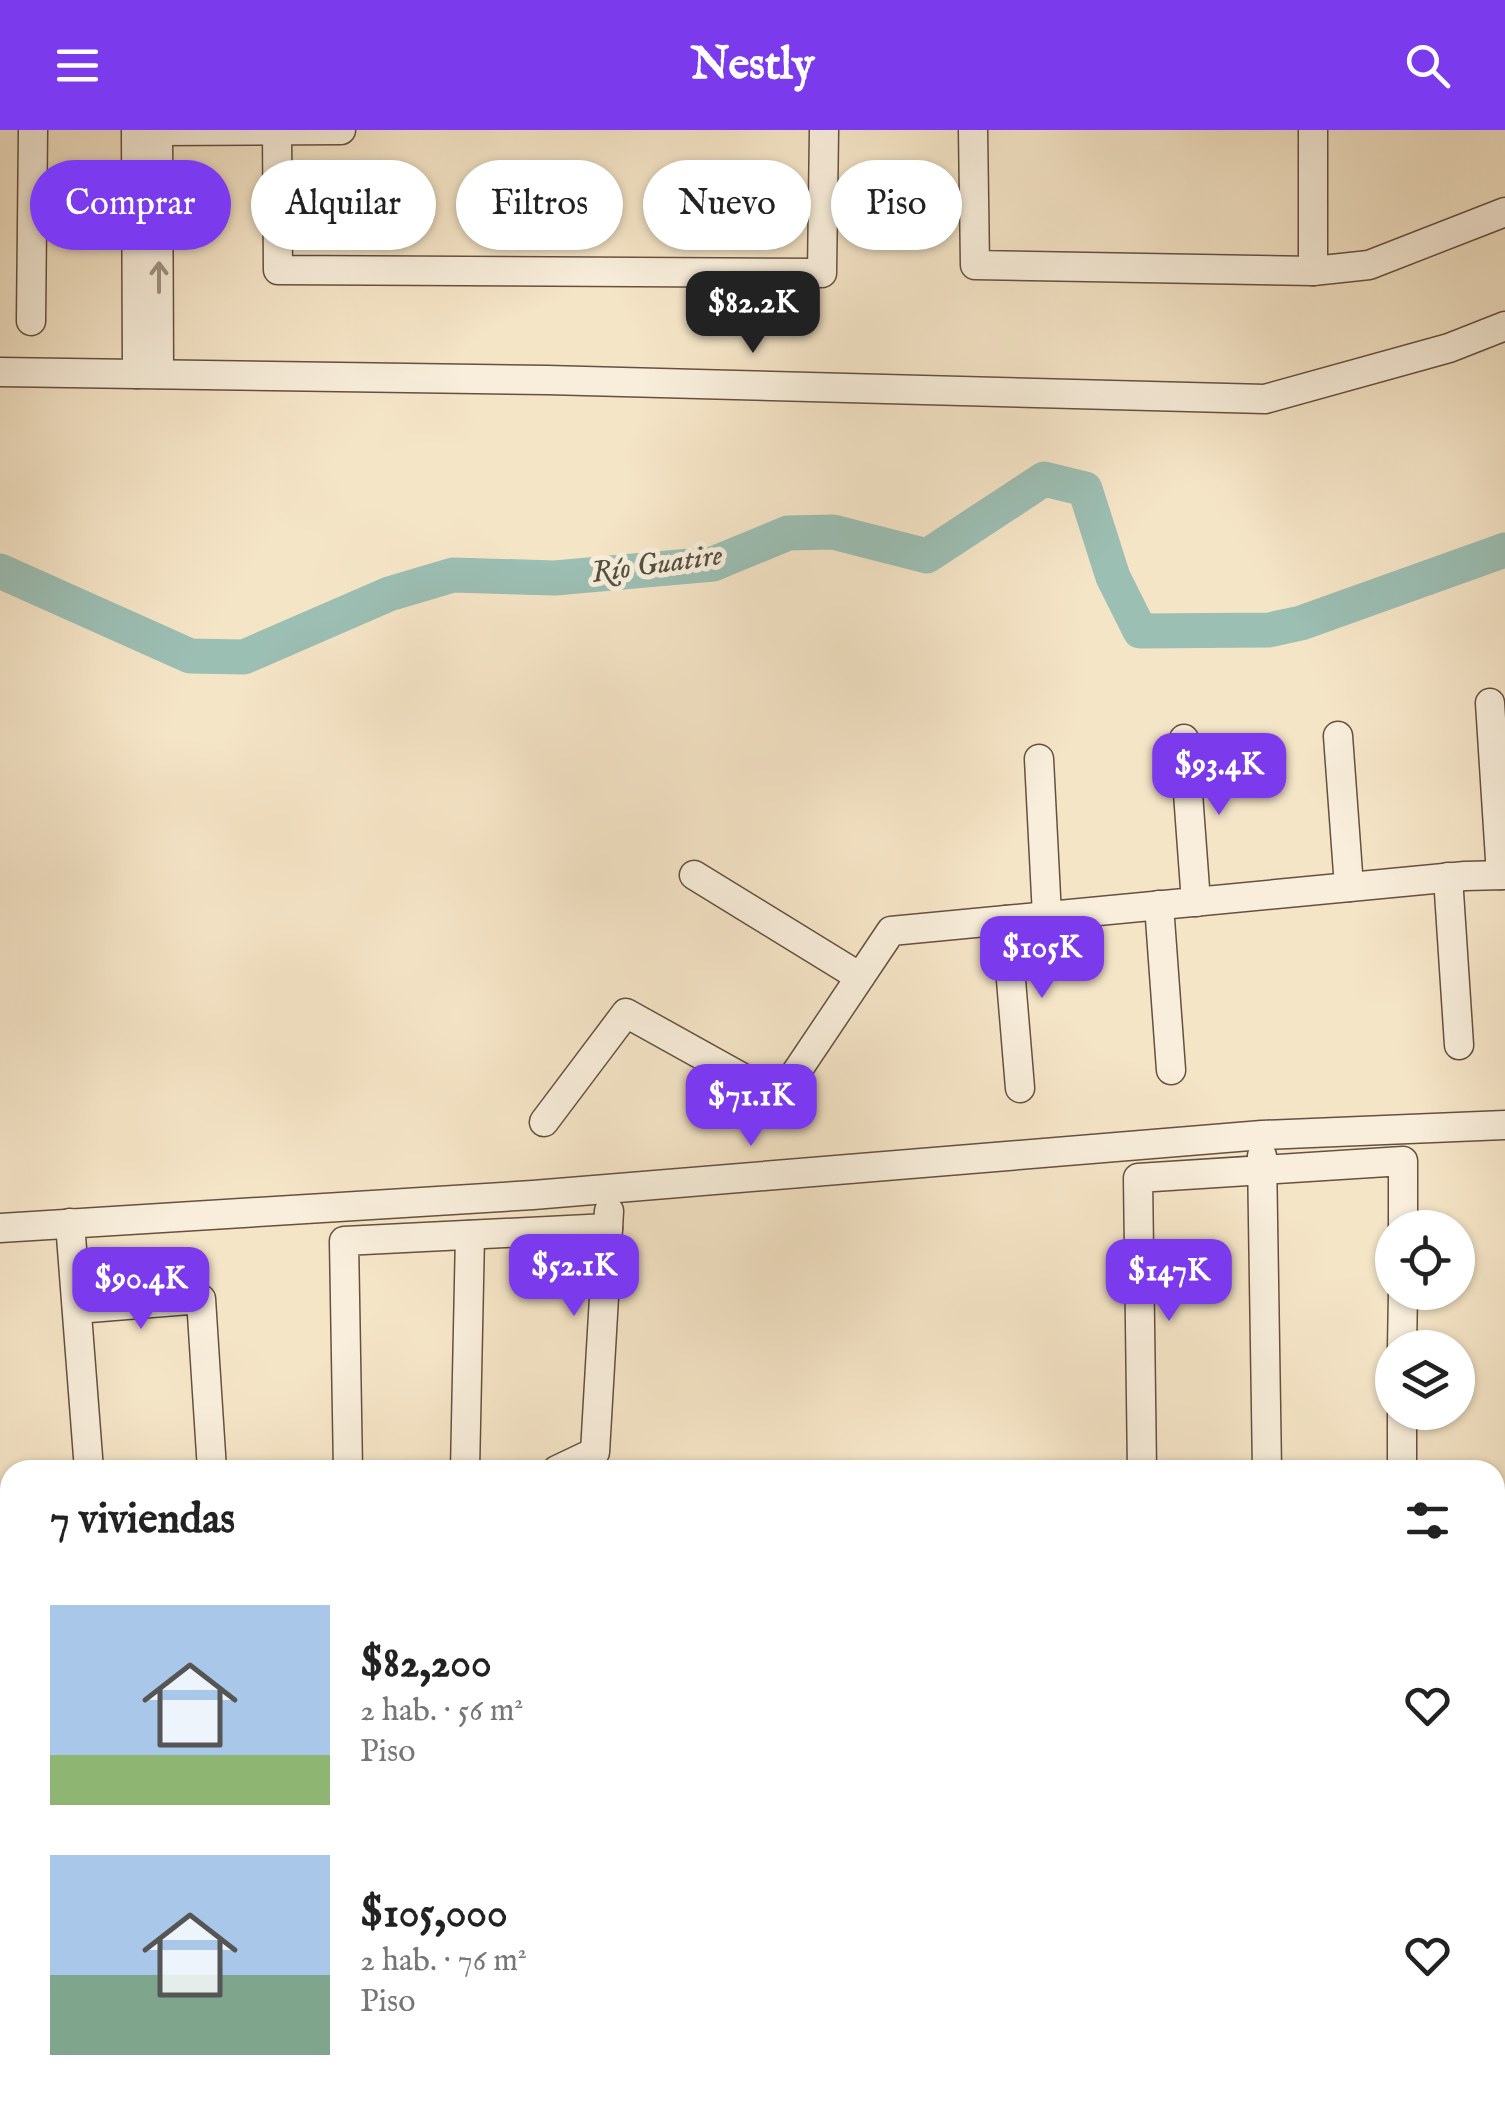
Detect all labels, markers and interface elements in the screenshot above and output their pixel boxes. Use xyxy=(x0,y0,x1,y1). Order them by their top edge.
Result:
text: Nestly xyxy=(691,37,814,94)
icon: menu xyxy=(50,38,105,93)
icon: search xyxy=(1400,38,1455,93)
chip: Comprar xyxy=(30,160,231,250)
chip: Alquilar xyxy=(251,160,436,250)
chip: Filtros xyxy=(456,160,623,250)
chip: Nuevo xyxy=(643,160,811,250)
chip: Piso xyxy=(831,160,962,250)
one-way arrow xyxy=(149,261,168,293)
pin: $82.2K xyxy=(672,271,834,356)
text: $82.2K xyxy=(708,283,798,324)
water label: Río Guatire xyxy=(589,537,725,593)
pin: $93.4K xyxy=(1138,733,1300,818)
text: $93.4K xyxy=(1174,745,1264,786)
pin: $105K xyxy=(972,916,1112,1001)
text: $105K xyxy=(1002,928,1082,969)
pin: $71.1K xyxy=(670,1064,832,1149)
text: $71.1K xyxy=(708,1076,794,1117)
map controls xyxy=(1375,1210,1475,1430)
button: locate xyxy=(1375,1210,1475,1310)
pin: $52.1K xyxy=(493,1234,655,1319)
pin: $147K xyxy=(1099,1239,1239,1324)
text: $52.1K xyxy=(531,1246,617,1287)
pin: $90.4K xyxy=(60,1247,222,1332)
text: $147K xyxy=(1128,1251,1210,1292)
text: $90.4K xyxy=(94,1259,188,1300)
button: layers xyxy=(1375,1330,1475,1430)
icon: filters xyxy=(1400,1493,1455,1548)
text: 7 viviendas xyxy=(50,1494,235,1547)
text: $82,200 xyxy=(360,1638,492,1691)
icon: home xyxy=(130,1645,250,1765)
icon: heart xyxy=(1400,1678,1455,1733)
text: 2 hab. · 56 m² xyxy=(360,1691,523,1732)
text: Piso xyxy=(360,1732,416,1773)
text: $105,000 xyxy=(360,1888,508,1941)
icon: home xyxy=(130,1895,250,2015)
icon: heart xyxy=(1400,1928,1455,1983)
text: 2 hab. · 76 m² xyxy=(360,1941,527,1982)
text: Piso xyxy=(360,1982,416,2023)

